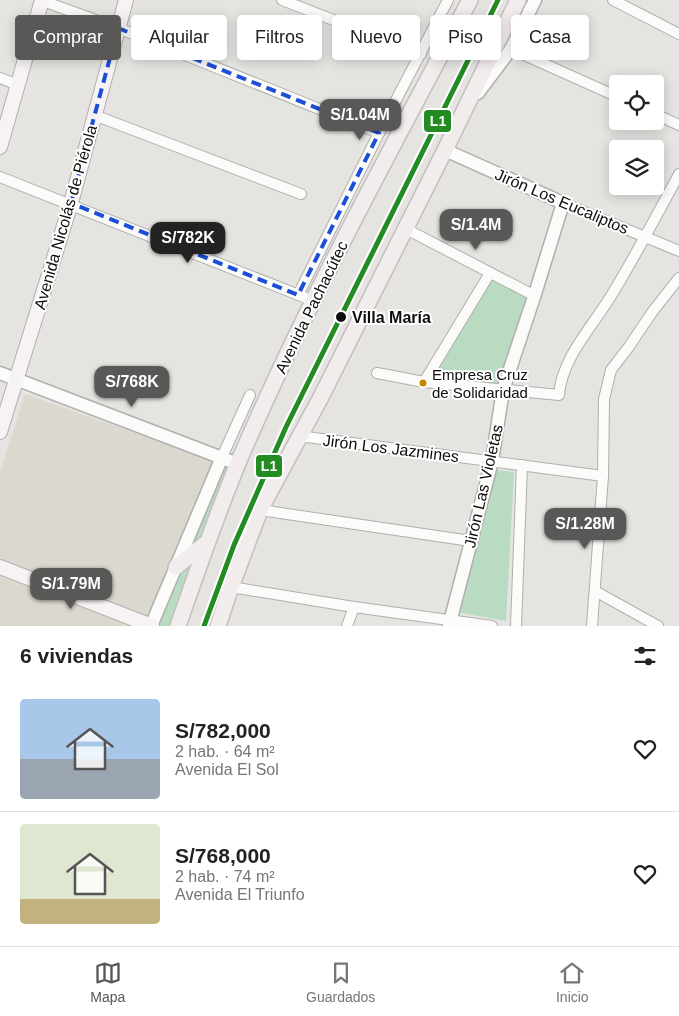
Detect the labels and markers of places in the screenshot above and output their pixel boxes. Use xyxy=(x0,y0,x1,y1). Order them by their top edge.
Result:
pin: S/1.04M xyxy=(314,98,406,141)
pin: S/1.4M xyxy=(435,208,517,251)
pin: S/782K xyxy=(147,222,229,264)
place label: Villa María xyxy=(352,309,431,326)
marker: Villa María xyxy=(334,310,348,324)
pin: S/768K xyxy=(91,366,173,408)
place label: Empresa Cruz de Solidaridad xyxy=(432,366,528,401)
marker: Empresa Cruz de Solidaridad xyxy=(418,378,428,388)
pin: S/1.28M xyxy=(539,508,631,550)
pin: S/1.79M xyxy=(25,568,117,610)

